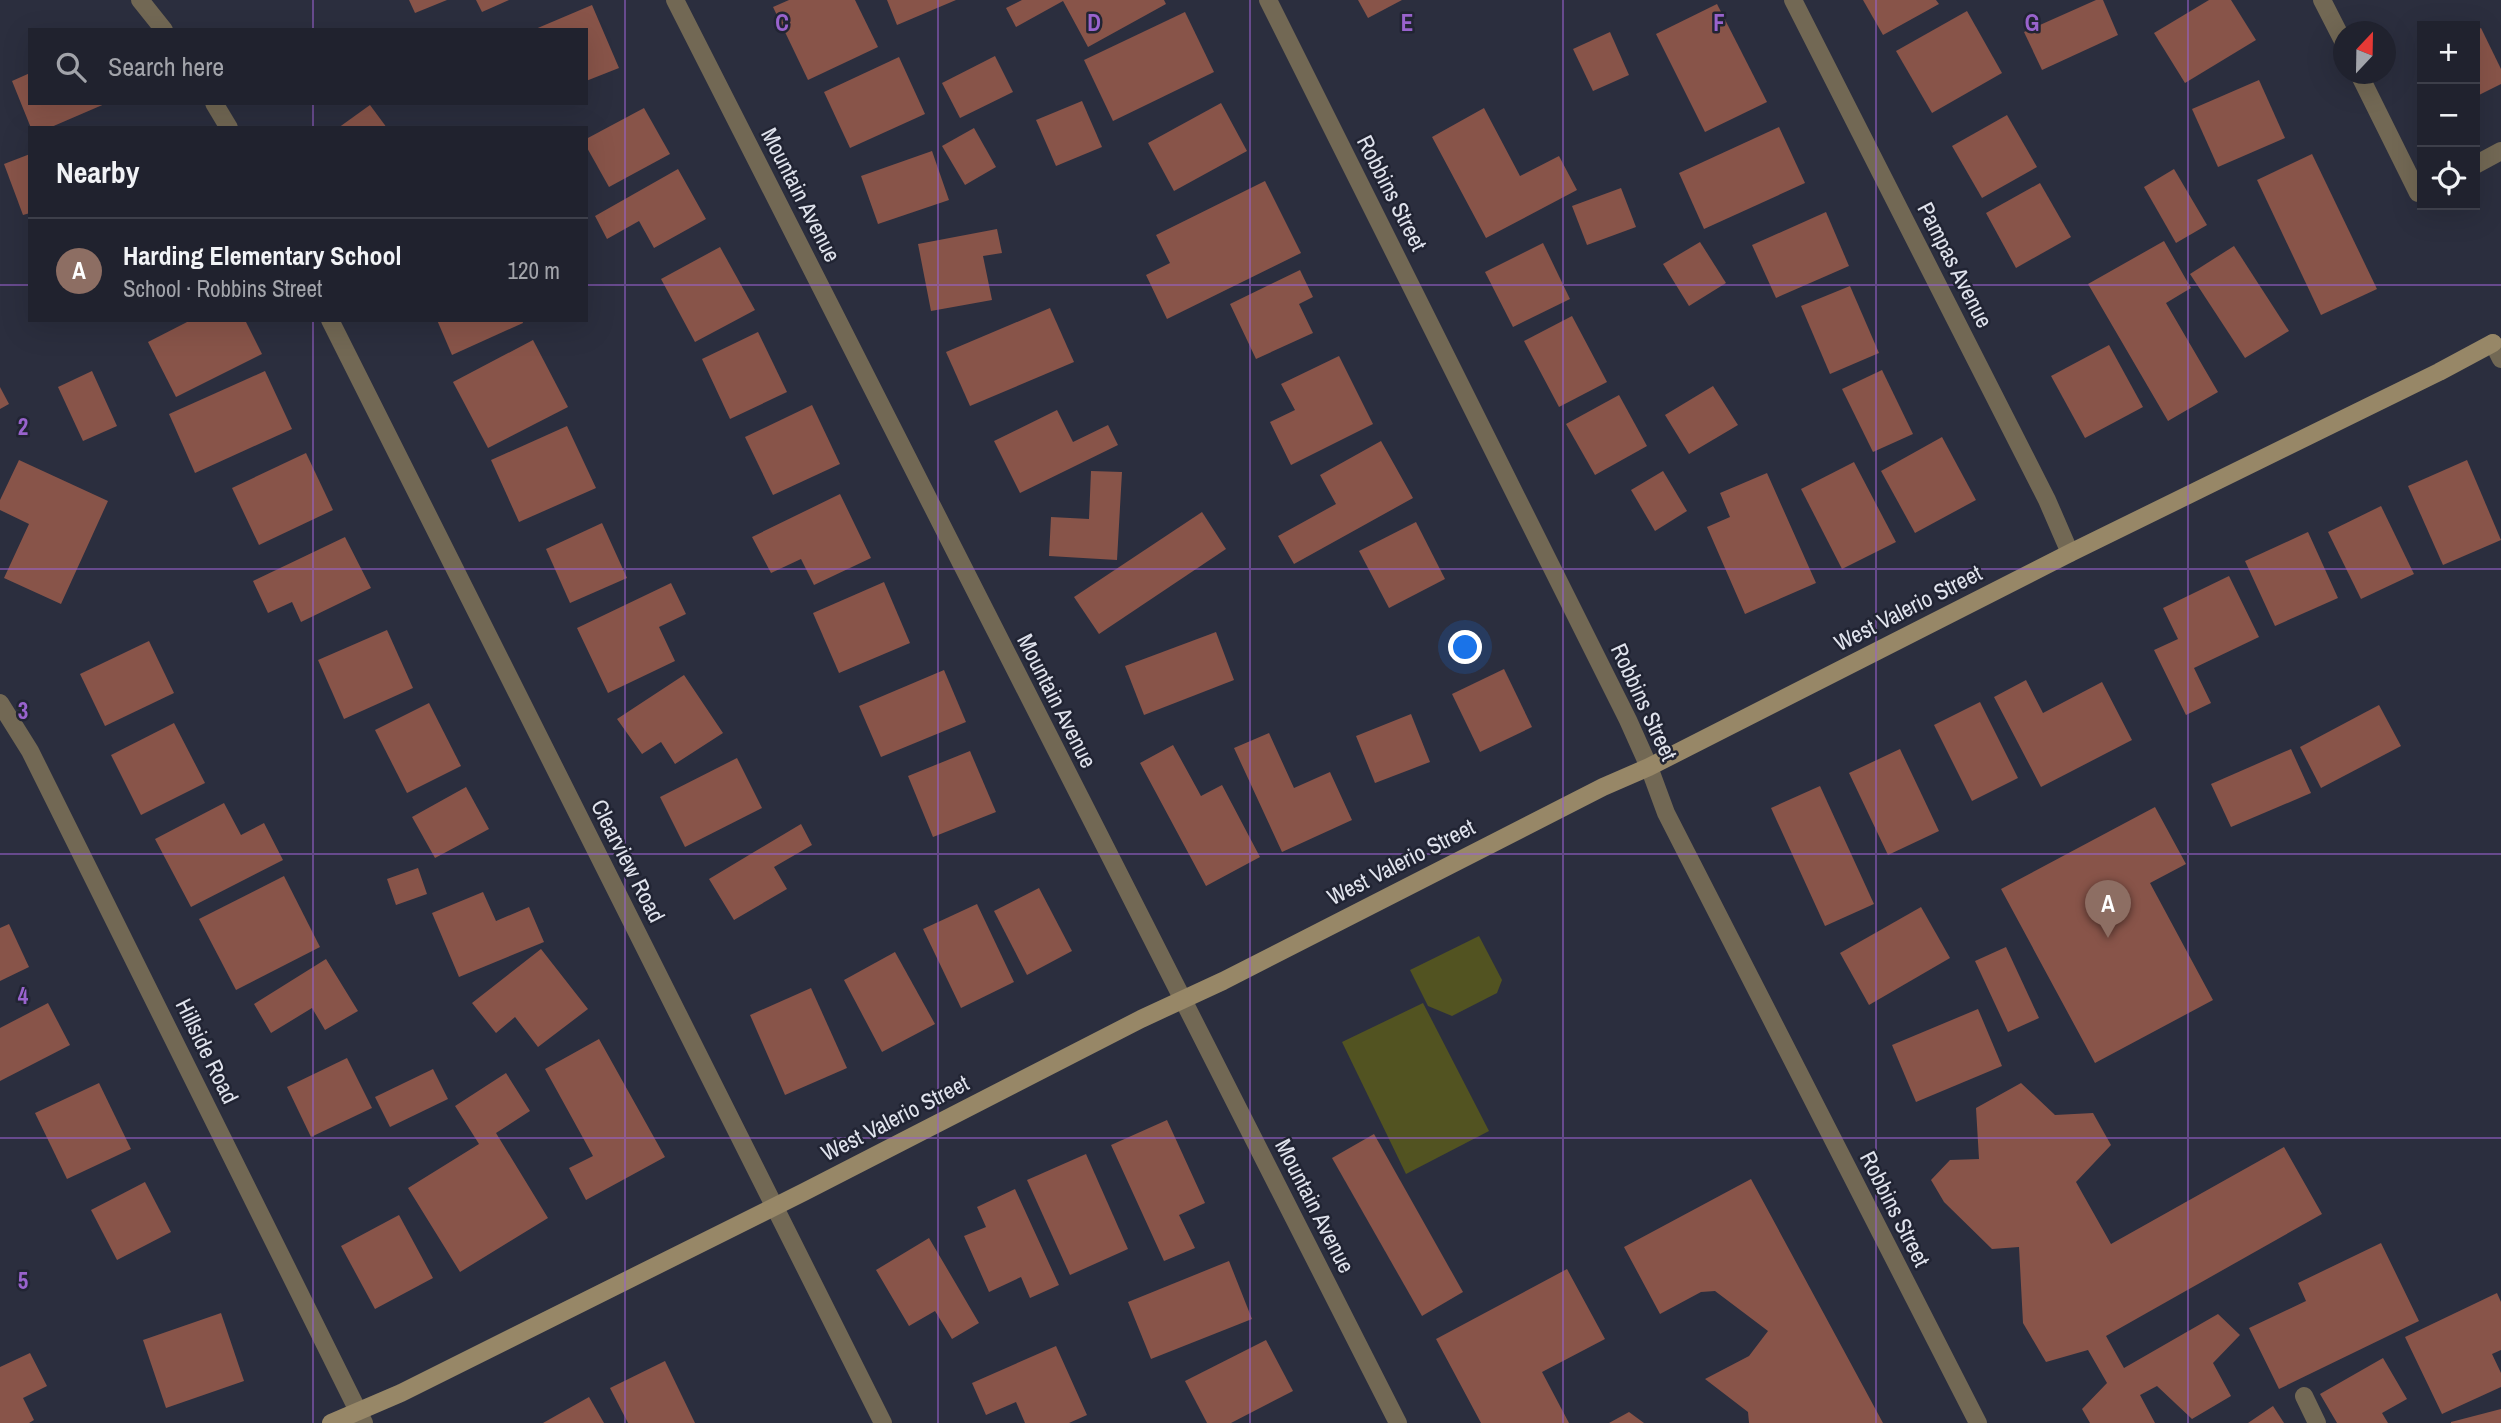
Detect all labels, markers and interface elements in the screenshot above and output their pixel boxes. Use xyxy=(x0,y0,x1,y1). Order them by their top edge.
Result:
text: C xyxy=(775,7,789,38)
text: D xyxy=(1087,7,1101,38)
text: E xyxy=(1401,7,1413,38)
text: F xyxy=(1713,7,1725,38)
text: G xyxy=(2025,7,2039,38)
north arrow xyxy=(2333,21,2396,84)
map controls xyxy=(2417,21,2480,210)
button: + xyxy=(2417,21,2480,84)
search box xyxy=(28,28,588,105)
icon: search xyxy=(52,48,90,86)
text: Search here xyxy=(108,49,224,84)
button: − xyxy=(2417,84,2480,147)
street label: Mountain Avenue xyxy=(754,122,849,267)
street label: Robbins Street xyxy=(1350,130,1435,256)
button: locate xyxy=(2417,147,2480,210)
text: Nearby xyxy=(56,152,139,192)
street label: Pampas Avenue xyxy=(1911,197,2000,333)
text: Harding Elementary School xyxy=(123,238,401,273)
text: A xyxy=(72,255,86,286)
text: 120 m xyxy=(508,255,560,286)
text: School · Robbins Street xyxy=(123,273,322,304)
text: 2 xyxy=(18,411,28,442)
street label: West Valerio Street xyxy=(1829,557,1987,658)
street label: Mountain Avenue xyxy=(1010,628,1105,773)
your location xyxy=(1448,630,1482,664)
street label: Robbins Street xyxy=(1604,638,1685,765)
text: 3 xyxy=(18,695,28,726)
street label: Clearview Road xyxy=(584,794,673,928)
street label: West Valerio Street xyxy=(1322,811,1480,912)
pin: A xyxy=(2085,880,2131,938)
text: 4 xyxy=(18,980,29,1011)
street label: Hillside Road xyxy=(169,993,246,1108)
street label: West Valerio Street xyxy=(816,1067,974,1168)
street label: Mountain Avenue xyxy=(1268,1133,1363,1278)
street label: Robbins Street xyxy=(1853,1146,1938,1272)
text: 5 xyxy=(18,1265,28,1296)

